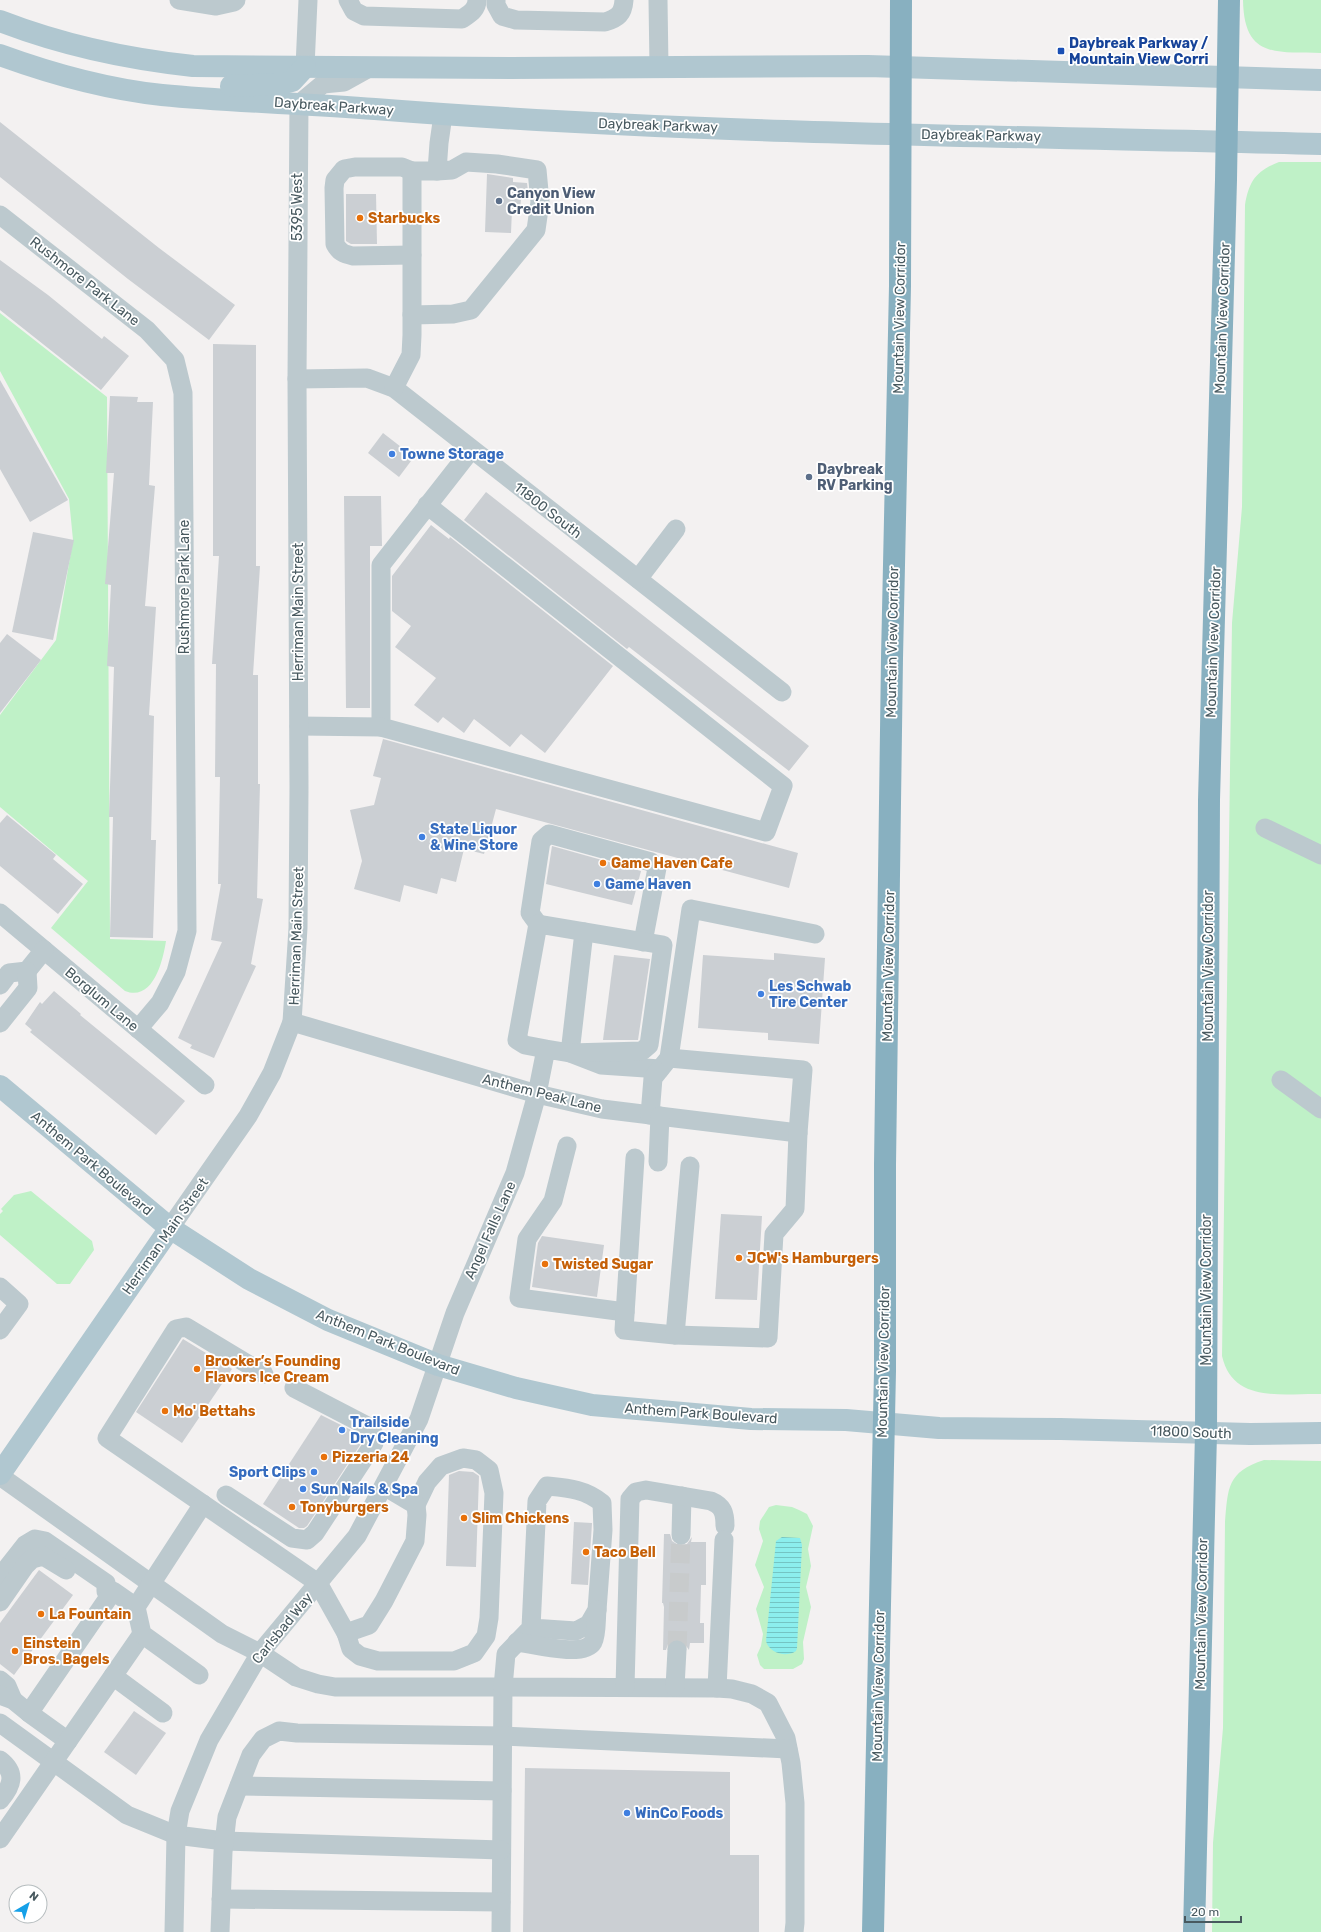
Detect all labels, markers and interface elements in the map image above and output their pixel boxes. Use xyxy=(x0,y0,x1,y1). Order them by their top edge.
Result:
place label: Daybreak Parkway / Mountain View Corri xyxy=(1069,35,1209,68)
marker: Daybreak Parkway / Mountain View Corri xyxy=(1056,46,1066,56)
street label: Daybreak Parkway xyxy=(274,94,395,119)
street label: Daybreak Parkway xyxy=(598,115,718,136)
street label: Daybreak Parkway xyxy=(921,126,1041,145)
street label: 5395 West xyxy=(289,173,306,241)
place label: Canyon View Credit Union xyxy=(507,185,596,218)
marker: Canyon View Credit Union xyxy=(494,196,504,206)
place label: Starbucks xyxy=(368,210,441,227)
marker: Starbucks xyxy=(355,213,365,223)
street label: Rushmore Park Lane xyxy=(26,233,143,330)
street label: Mountain View Corridor xyxy=(890,241,909,394)
street label: Mountain View Corridor xyxy=(1211,241,1234,394)
place label: Towne Storage xyxy=(400,446,504,463)
marker: Towne Storage xyxy=(387,449,397,459)
place label: Daybreak RV Parking xyxy=(817,461,893,494)
marker: Daybreak RV Parking xyxy=(804,472,814,482)
street label: 11800 South xyxy=(510,479,585,542)
street label: Rushmore Park Lane xyxy=(176,520,193,654)
street label: Herriman Main Street xyxy=(290,542,307,681)
street label: Mountain View Corridor xyxy=(883,565,902,718)
street label: Mountain View Corridor xyxy=(1202,565,1225,718)
place label: State Liquor & Wine Store xyxy=(430,821,518,854)
marker: State Liquor & Wine Store xyxy=(417,832,427,842)
place label: Game Haven Cafe xyxy=(611,855,733,872)
marker: Game Haven Cafe xyxy=(598,858,608,868)
street label: Herriman Main Street xyxy=(286,866,307,1006)
place label: Game Haven xyxy=(605,876,691,893)
marker: Game Haven xyxy=(592,879,602,889)
street label: Mountain View Corridor xyxy=(879,889,898,1042)
street label: Mountain View Corridor xyxy=(1200,889,1217,1042)
street label: Borglum Lane xyxy=(62,964,142,1035)
place label: Les Schwab Tire Center xyxy=(769,978,852,1011)
marker: Les Schwab Tire Center xyxy=(756,989,766,999)
street label: Anthem Peak Lane xyxy=(480,1070,603,1117)
street label: Anthem Park Boulevard xyxy=(27,1108,156,1219)
street label: Herriman Main Street xyxy=(119,1174,212,1298)
street label: Angel Falls Lane xyxy=(461,1178,520,1282)
street label: Mountain View Corridor xyxy=(1198,1213,1215,1366)
place label: JCW's Hamburgers xyxy=(747,1250,879,1267)
marker: JCW's Hamburgers xyxy=(734,1253,744,1263)
place label: Twisted Sugar xyxy=(553,1256,654,1273)
marker: Twisted Sugar xyxy=(540,1259,550,1269)
street label: Mountain View Corridor xyxy=(874,1285,893,1438)
street label: Anthem Park Boulevard xyxy=(314,1306,462,1379)
place label: Brooker’s Founding Flavors Ice Cream xyxy=(205,1353,341,1386)
marker: Brooker’s Founding Flavors Ice Cream xyxy=(192,1364,202,1374)
street label: Anthem Park Boulevard xyxy=(624,1400,778,1427)
place label: Mo' Bettahs xyxy=(173,1403,256,1420)
marker: Mo' Bettahs xyxy=(160,1406,170,1416)
place label: Trailside Dry Cleaning xyxy=(350,1414,439,1447)
street label: 11800 South xyxy=(1150,1423,1232,1442)
marker: Trailside Dry Cleaning xyxy=(337,1425,347,1435)
place label: Pizzeria 24 xyxy=(332,1449,410,1466)
marker: Pizzeria 24 xyxy=(319,1452,329,1462)
place label: Sport Clips xyxy=(229,1464,306,1481)
marker: Sport Clips xyxy=(309,1467,319,1477)
place label: Sun Nails & Spa xyxy=(311,1481,418,1498)
marker: Sun Nails & Spa xyxy=(298,1484,308,1494)
place label: Tonyburgers xyxy=(300,1499,389,1516)
marker: Tonyburgers xyxy=(287,1502,297,1512)
place label: Slim Chickens xyxy=(472,1510,569,1527)
marker: Slim Chickens xyxy=(459,1513,469,1523)
street label: Mountain View Corridor xyxy=(1192,1537,1211,1690)
place label: Taco Bell xyxy=(594,1544,656,1561)
marker: Taco Bell xyxy=(581,1547,591,1557)
street label: Carlsbad Way xyxy=(248,1589,316,1667)
place label: La Fountain xyxy=(49,1606,131,1623)
marker: La Fountain xyxy=(36,1609,46,1619)
street label: Mountain View Corridor xyxy=(869,1609,888,1762)
place label: Einstein Bros. Bagels xyxy=(23,1635,110,1668)
marker: Einstein Bros. Bagels xyxy=(10,1646,20,1656)
place label: WinCo Foods xyxy=(635,1805,723,1822)
marker: WinCo Foods xyxy=(622,1808,632,1818)
north arrow xyxy=(8,1884,48,1924)
text: N xyxy=(27,1889,41,1904)
scale bar xyxy=(1185,1898,1241,1924)
text: 20 m xyxy=(1191,1905,1219,1919)

